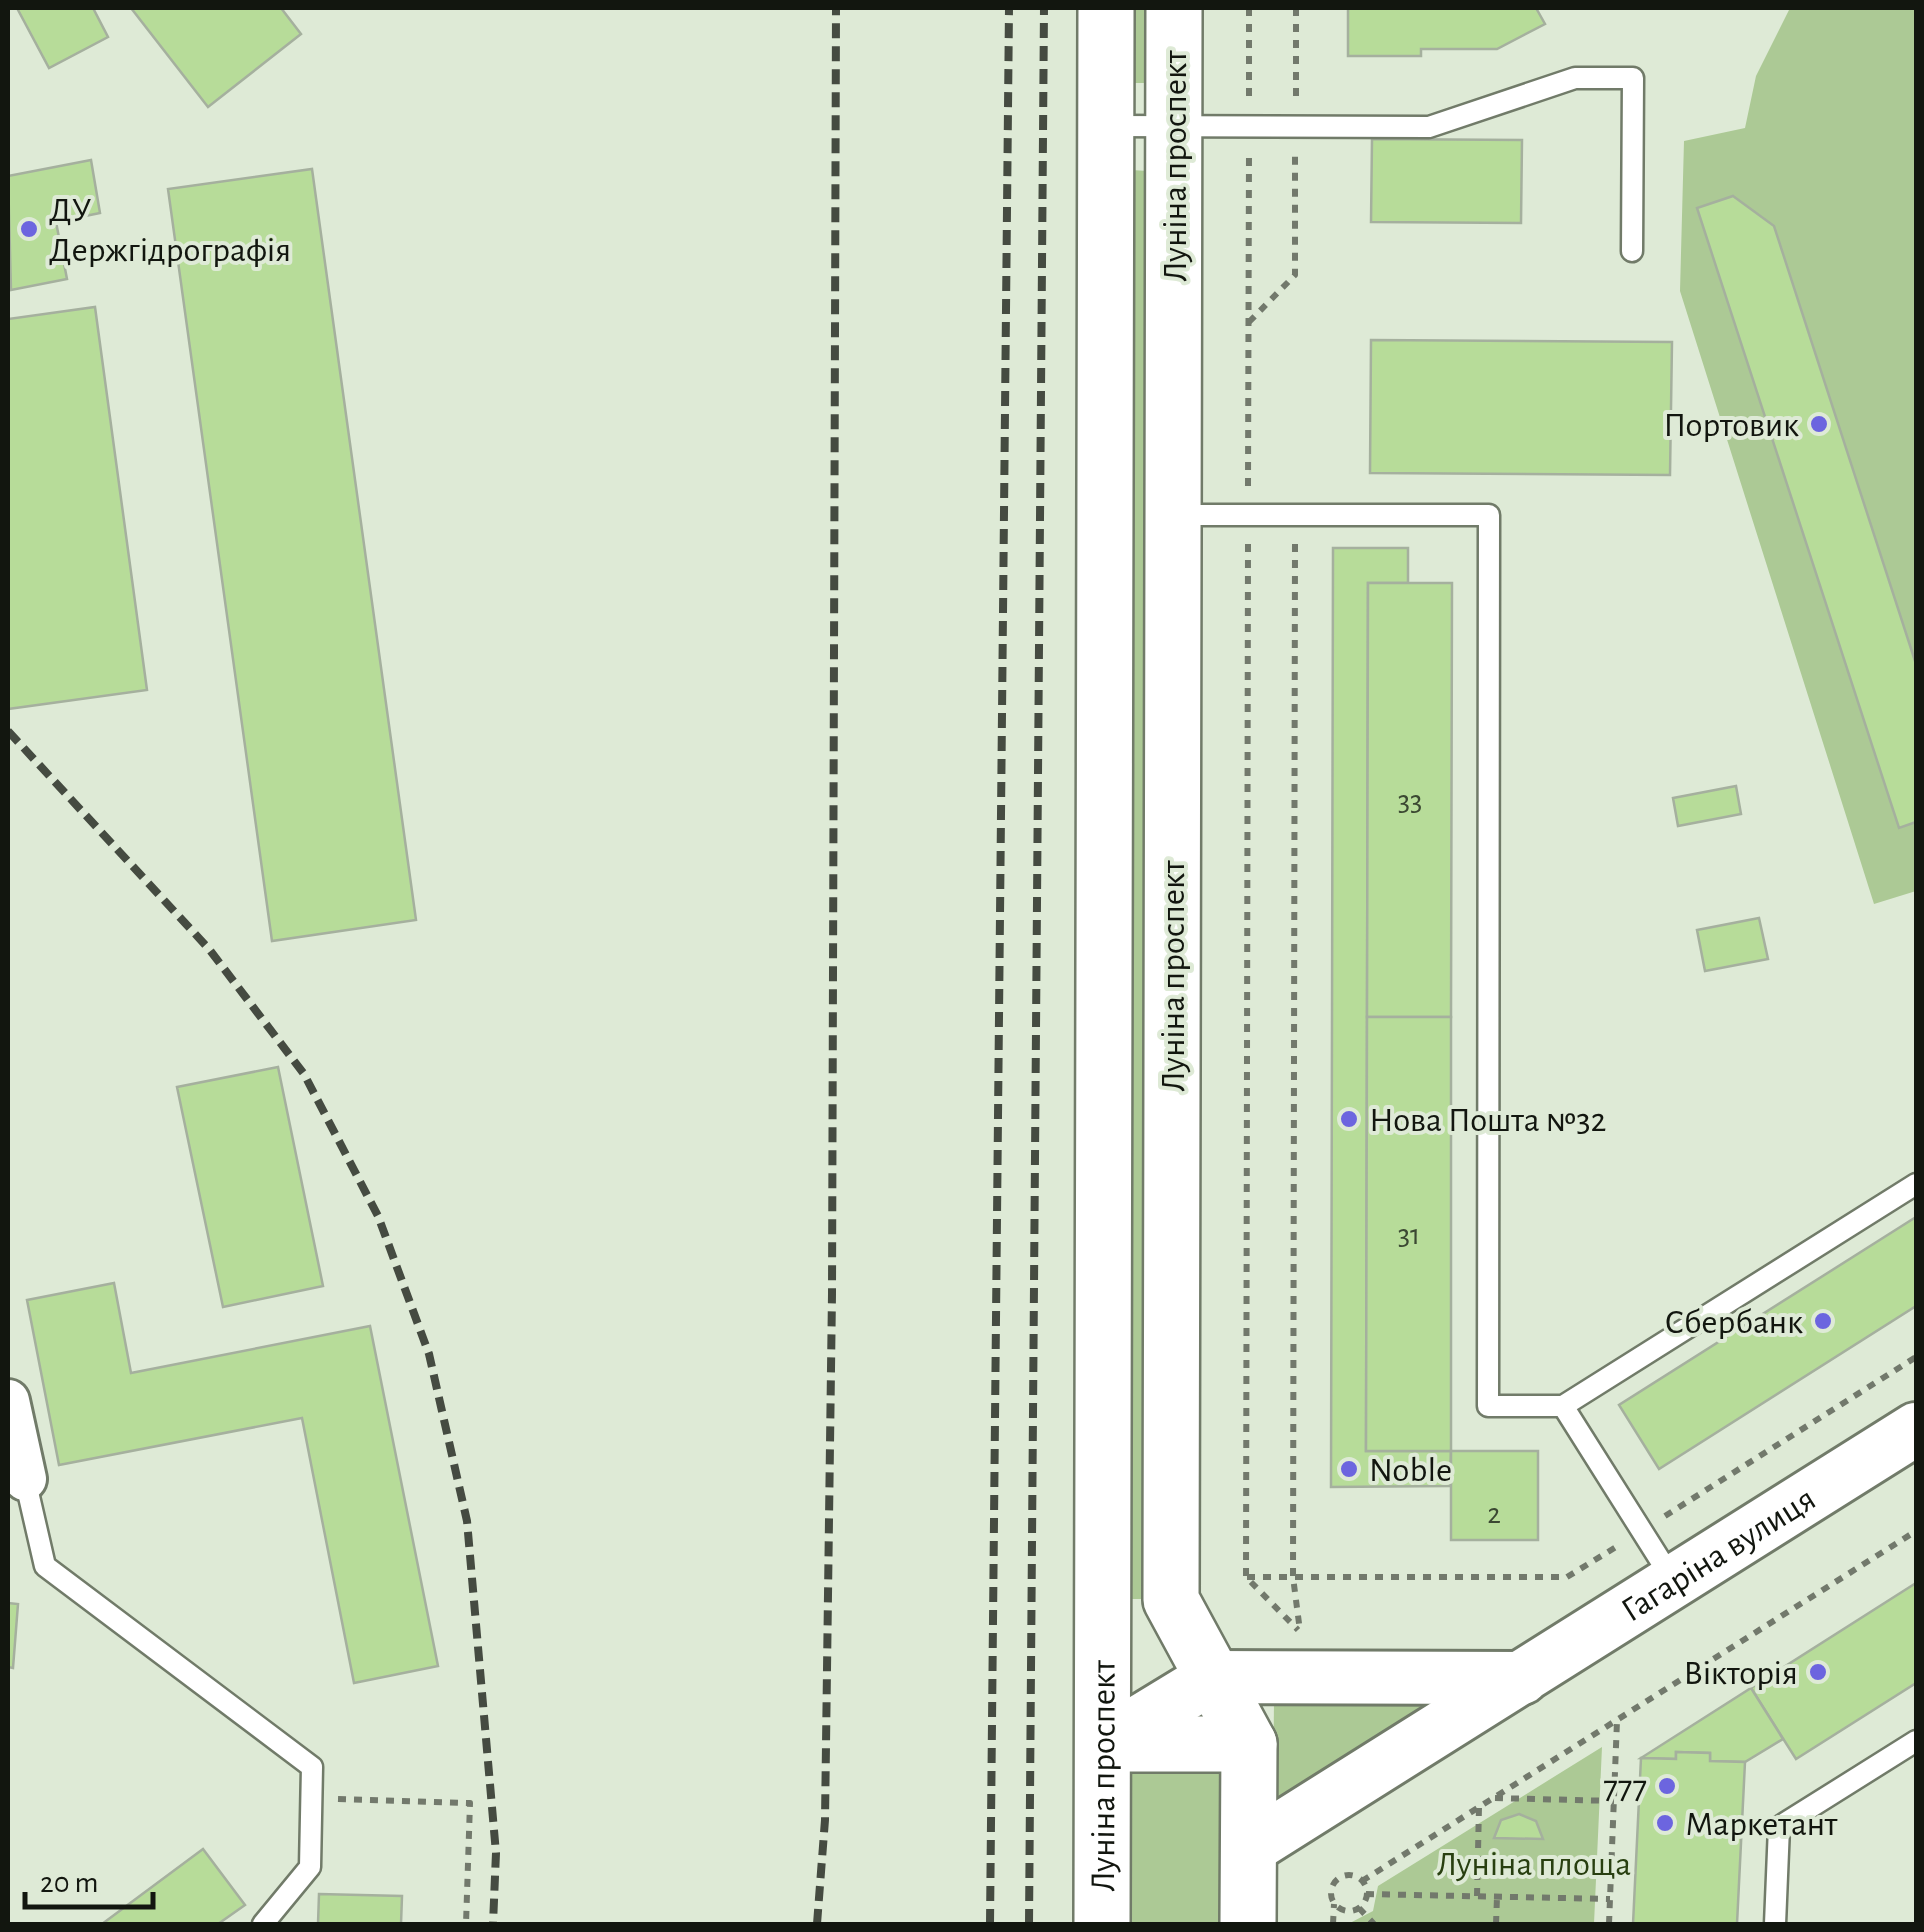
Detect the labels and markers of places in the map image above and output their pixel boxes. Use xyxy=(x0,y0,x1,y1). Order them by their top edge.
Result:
place label: ДУ Держгідрографія xyxy=(49,193,291,268)
marker: ДУ Держгідрографія xyxy=(18,218,40,240)
place label: Портовик xyxy=(1663,408,1799,443)
marker: Портовик xyxy=(1808,413,1830,435)
place label: Нова Пошта №32 xyxy=(1369,1103,1606,1138)
marker: Нова Пошта №32 xyxy=(1338,1108,1360,1130)
place label: Сбербанк xyxy=(1664,1305,1803,1340)
marker: Сбербанк xyxy=(1812,1310,1834,1332)
place label: Noble xyxy=(1369,1453,1452,1488)
marker: Noble xyxy=(1338,1458,1360,1480)
place label: Вікторія xyxy=(1683,1656,1798,1691)
marker: Вікторія xyxy=(1807,1661,1829,1683)
place label: 777 xyxy=(1603,1770,1647,1805)
marker: 777 xyxy=(1656,1775,1678,1797)
place label: Маркетант xyxy=(1685,1807,1838,1842)
marker: Маркетант xyxy=(1654,1812,1676,1834)

